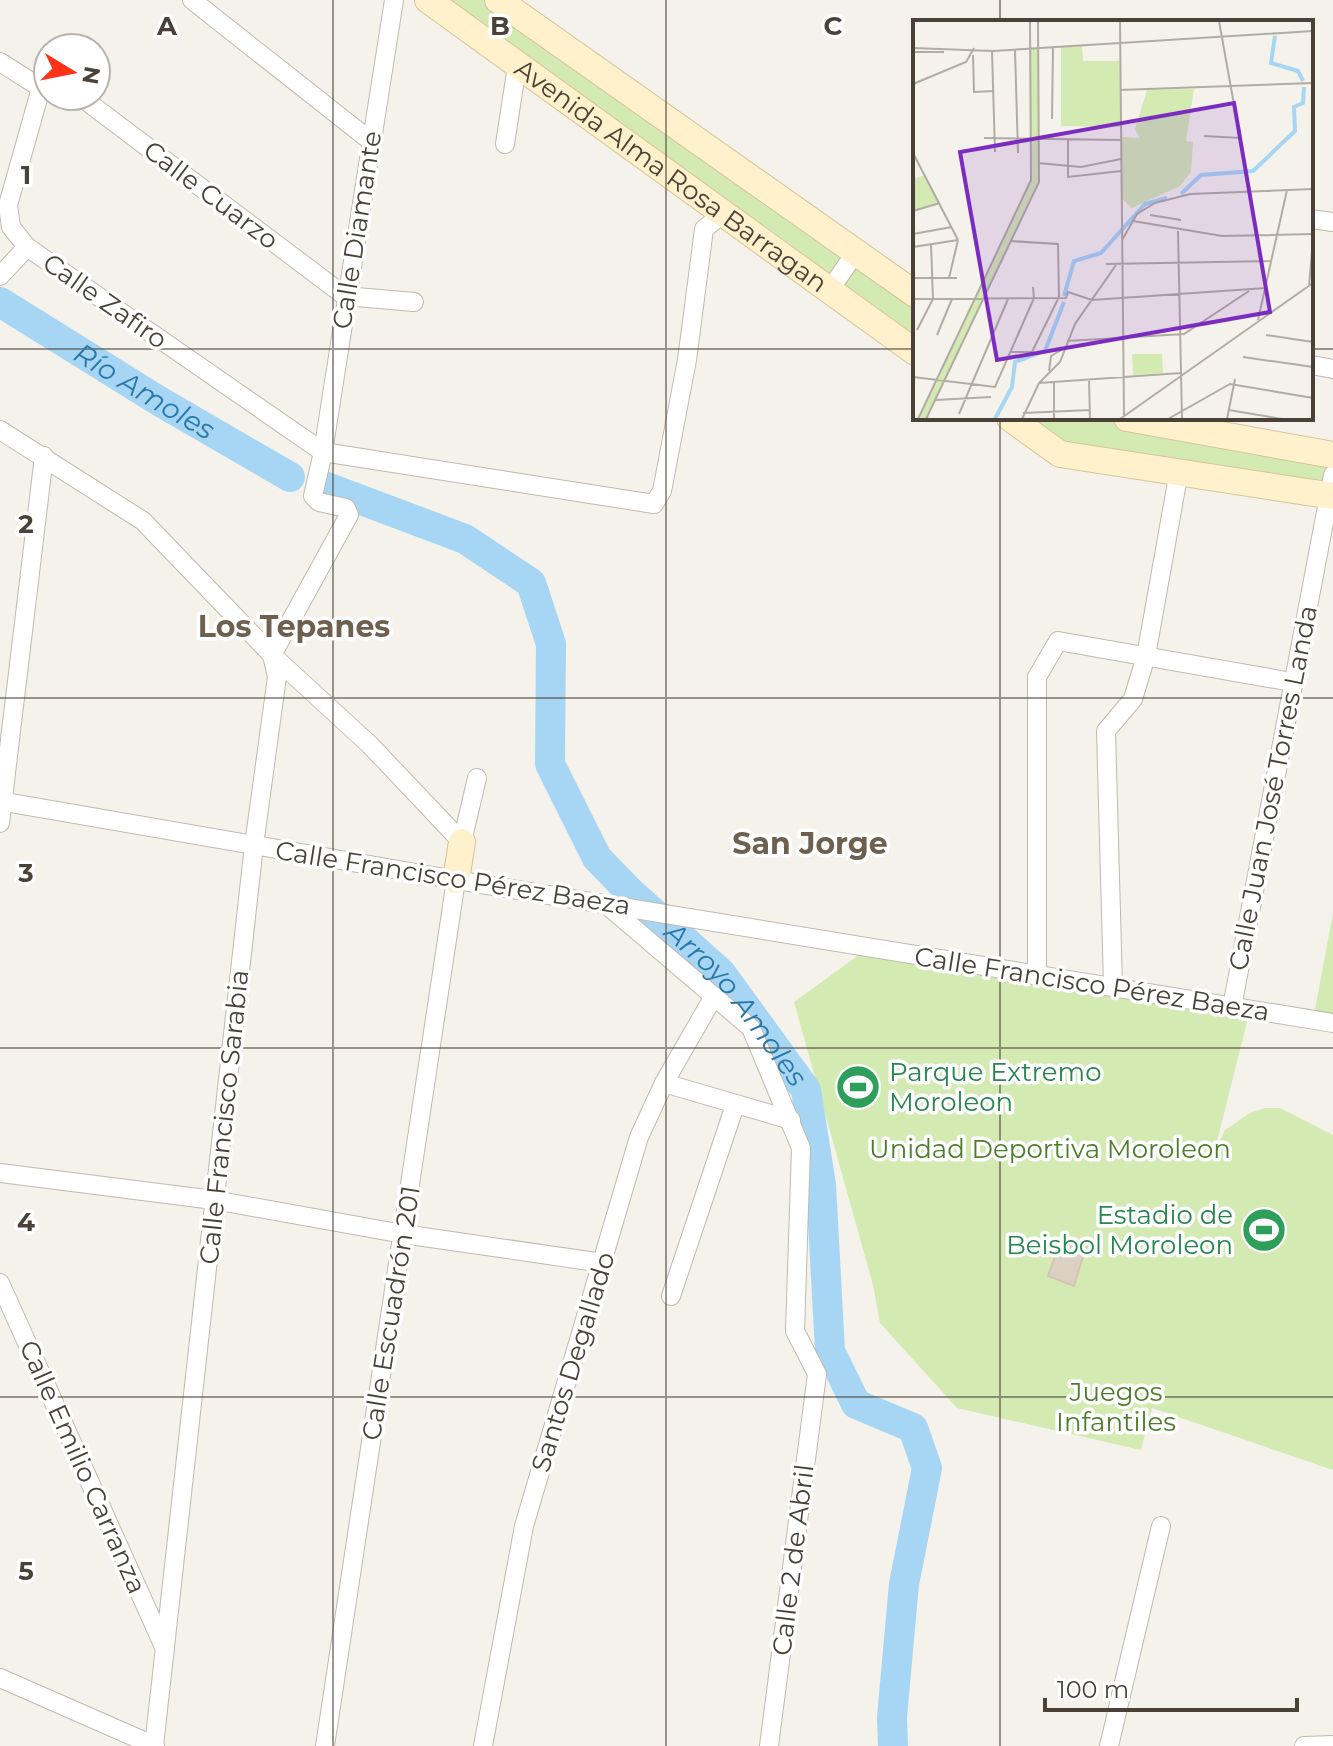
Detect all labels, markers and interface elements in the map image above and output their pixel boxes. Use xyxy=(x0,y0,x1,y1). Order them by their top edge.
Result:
text: A xyxy=(156,10,178,42)
text: B xyxy=(490,10,510,42)
text: C xyxy=(824,10,843,42)
inset map xyxy=(913,20,1313,420)
north arrow xyxy=(32,32,112,112)
street label: Avenida Alma Rosa Barragan xyxy=(509,52,834,299)
text: N xyxy=(76,64,106,86)
street label: Calle Diamante xyxy=(326,129,388,331)
street label: Calle Cuarzo xyxy=(137,134,285,256)
text: 1 xyxy=(21,159,31,191)
street label: Calle Zafiro xyxy=(37,246,173,356)
water label: Río Amoles xyxy=(68,336,221,447)
text: 2 xyxy=(18,508,34,540)
street label: Calle Juan José Torres Landa xyxy=(1222,603,1324,973)
district label: Los Tepanes xyxy=(198,608,390,645)
district label: San Jorge xyxy=(732,825,888,862)
street label: Calle Francisco Pérez Baeza xyxy=(273,834,633,922)
text: 3 xyxy=(17,857,34,889)
water label: Arroyo Amoles xyxy=(657,913,815,1093)
street label: Calle Francisco Pérez Baeza xyxy=(912,940,1272,1028)
street label: Calle Francisco Sarabia xyxy=(193,968,255,1266)
place label: Parque Extremo Moroleon xyxy=(889,1056,1101,1118)
sports icon: Parque Extremo Moroleon xyxy=(834,1063,882,1111)
park label: Unidad Deportiva Moroleon xyxy=(869,1133,1231,1165)
street label: Calle Escuadrón 201 xyxy=(355,1184,427,1442)
place label: Estadio de Beisbol Moroleon xyxy=(1006,1199,1233,1261)
text: 4 xyxy=(17,1206,35,1238)
sports icon: Estadio de Beisbol Moroleon xyxy=(1240,1206,1288,1254)
street label: Santos Degallado xyxy=(524,1248,622,1476)
street label: Calle Emilio Carranza xyxy=(13,1335,153,1599)
park label: Juegos Infantiles xyxy=(1056,1376,1176,1438)
street label: Calle 2 de Abril xyxy=(765,1463,821,1657)
text: 5 xyxy=(18,1555,34,1587)
scale bar xyxy=(1045,1662,1297,1712)
text: 100 m xyxy=(1057,1675,1129,1704)

